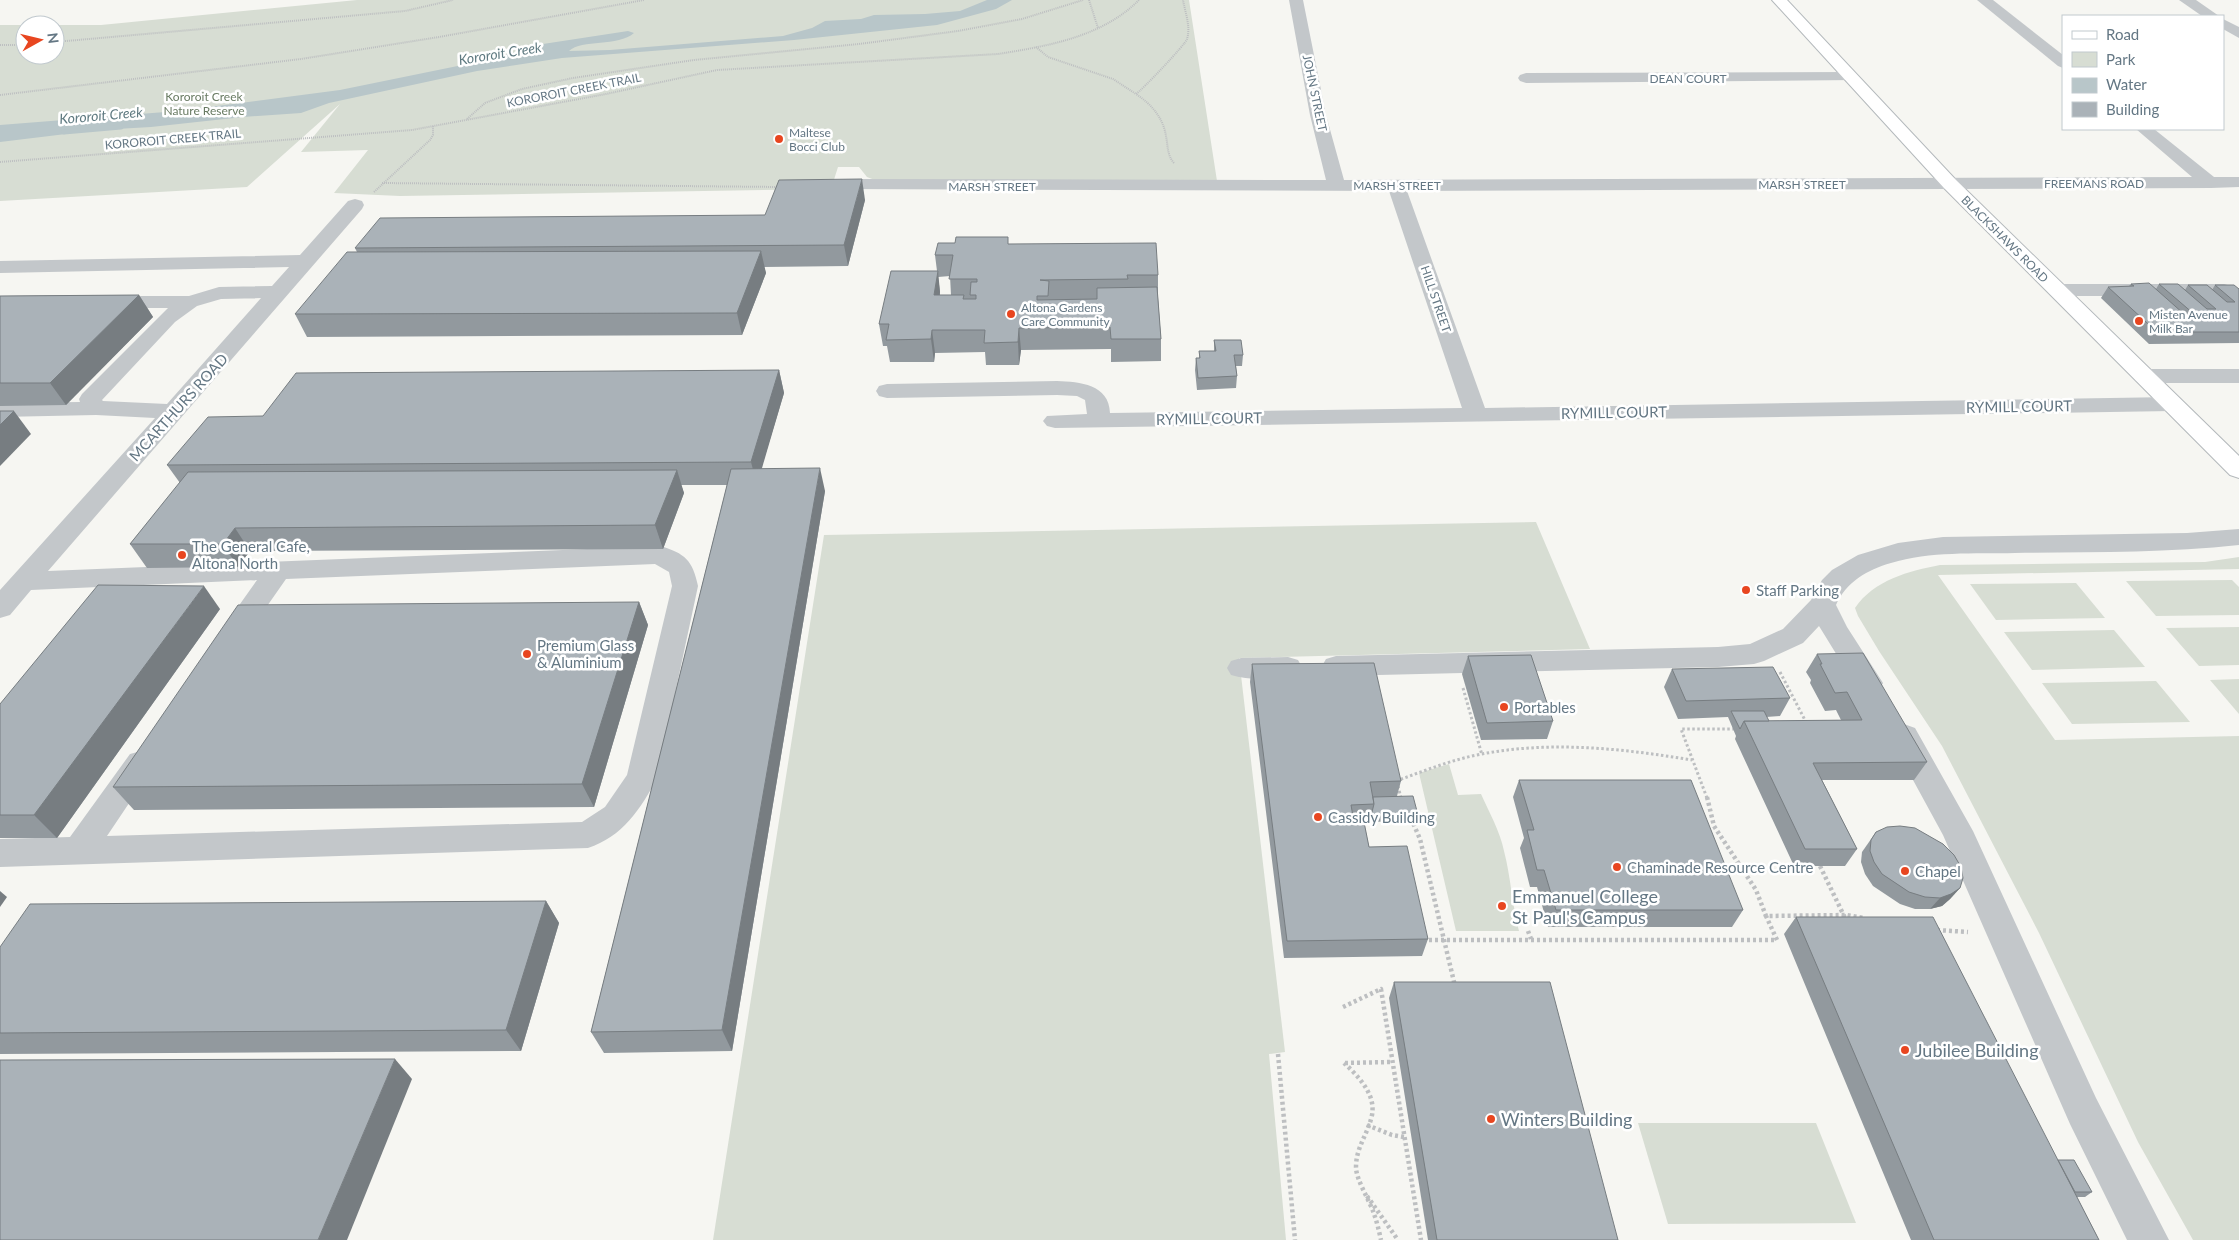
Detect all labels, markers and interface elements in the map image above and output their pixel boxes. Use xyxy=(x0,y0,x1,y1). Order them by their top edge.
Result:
north arrow xyxy=(15,15,65,65)
legend xyxy=(2062,15,2224,130)
text: Road xyxy=(2106,25,2139,43)
text: N xyxy=(44,32,63,45)
water label: Kororoit Creek xyxy=(457,38,543,68)
text: Park xyxy=(2106,50,2136,68)
street label: JOHN STREET xyxy=(1300,53,1330,133)
street label: KOROROIT CREEK TRAIL xyxy=(506,70,642,110)
street label: DEAN COURT xyxy=(1649,71,1727,86)
text: Water xyxy=(2106,75,2147,93)
park label: Kororoit Creek Nature Reserve xyxy=(163,89,245,118)
text: Building xyxy=(2106,100,2159,118)
water label: Kororoit Creek xyxy=(59,103,144,127)
place label: Maltese Bocci Club xyxy=(789,125,845,154)
street label: KOROROIT CREEK TRAIL xyxy=(104,126,242,152)
marker: Maltese Bocci Club xyxy=(773,133,785,145)
street label: FREEMANS ROAD xyxy=(2044,176,2144,191)
street label: MARSH STREET xyxy=(1758,177,1846,192)
street label: MARSH STREET xyxy=(1353,178,1441,193)
street label: MARSH STREET xyxy=(948,179,1036,194)
street label: BLACKSHAWS ROAD xyxy=(1958,192,2052,286)
street label: HILL STREET xyxy=(1418,264,1454,334)
place label: Altona Gardens Care Community xyxy=(1021,300,1111,329)
place label: Misten Avenue Milk Bar xyxy=(2149,307,2228,336)
marker: Altona Gardens Care Community xyxy=(1005,308,1017,320)
marker: Misten Avenue Milk Bar xyxy=(2133,315,2145,327)
street label: MCARTHURS ROAD xyxy=(125,350,231,464)
street label: RYMILL COURT xyxy=(1966,396,2072,416)
street label: RYMILL COURT xyxy=(1561,402,1667,422)
street label: RYMILL COURT xyxy=(1156,408,1262,428)
place label: The General Cafe, Altona North xyxy=(192,537,310,572)
marker: The General Cafe, Altona North xyxy=(176,549,188,561)
place label: Staff Parking xyxy=(1756,581,1839,599)
marker: Staff Parking xyxy=(1740,584,1752,596)
place label: Premium Glass & Aluminium xyxy=(537,636,634,671)
marker: Premium Glass & Aluminium xyxy=(521,648,533,660)
place label: Portables xyxy=(1514,698,1576,716)
marker: Portables xyxy=(1498,701,1510,713)
place label: Cassidy Building xyxy=(1328,808,1435,826)
marker: Cassidy Building xyxy=(1312,811,1324,823)
place label: Chaminade Resource Centre xyxy=(1627,858,1813,876)
marker: Chaminade Resource Centre xyxy=(1611,861,1623,873)
place label: Chapel xyxy=(1915,862,1961,880)
marker: Chapel xyxy=(1899,865,1911,877)
place label: Emmanuel College St Paul's Campus xyxy=(1512,885,1658,928)
marker: Emmanuel College St Paul's Campus xyxy=(1496,900,1508,912)
place label: Jubilee Building xyxy=(1915,1039,2039,1061)
marker: Jubilee Building xyxy=(1899,1044,1911,1056)
place label: Winters Building xyxy=(1501,1108,1632,1130)
marker: Winters Building xyxy=(1485,1113,1497,1125)

